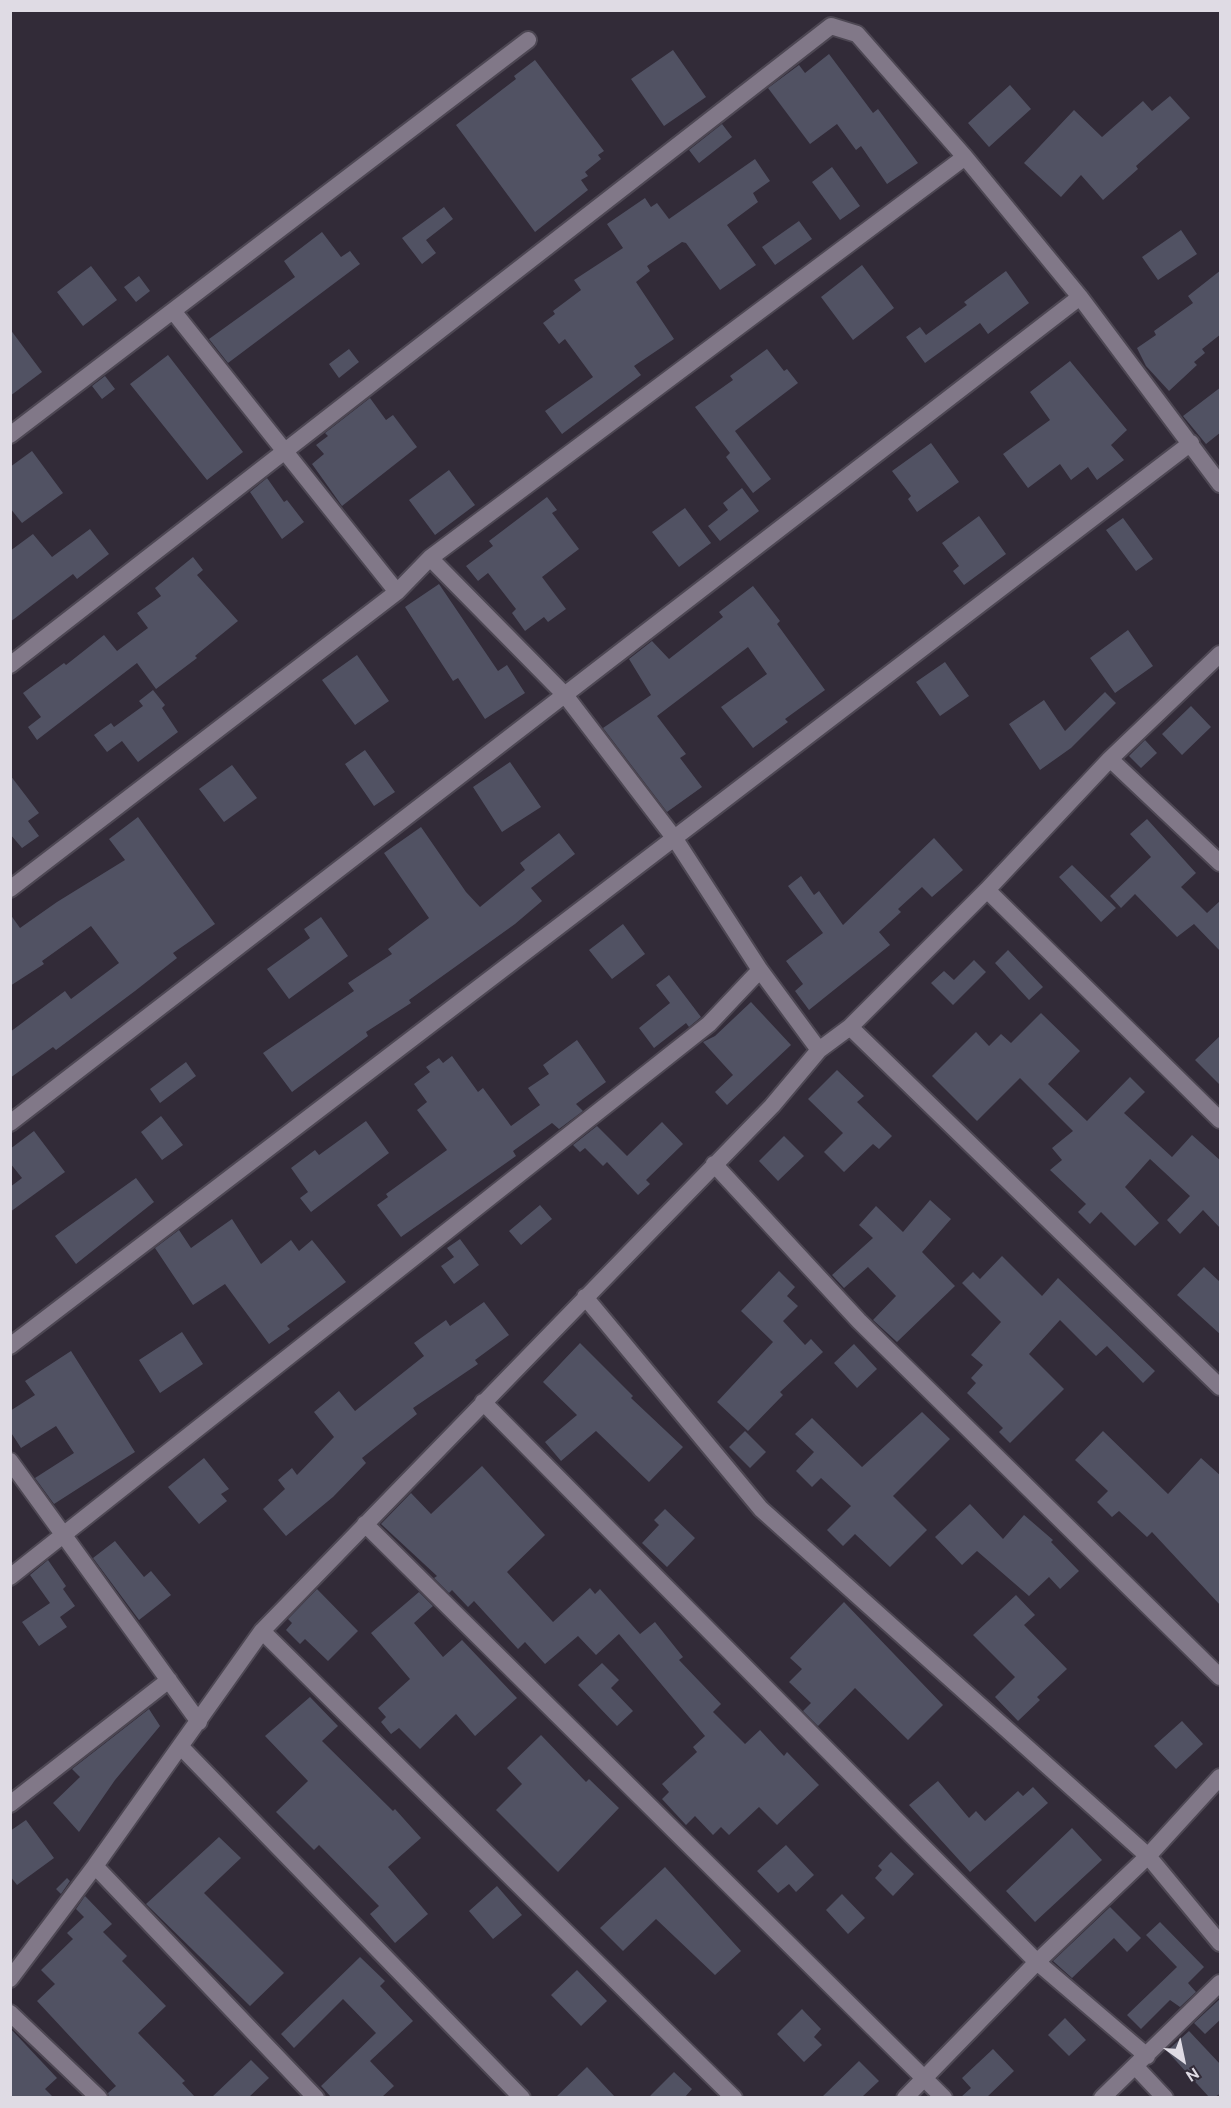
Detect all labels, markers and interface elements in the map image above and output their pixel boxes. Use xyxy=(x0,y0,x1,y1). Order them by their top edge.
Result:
north arrow xyxy=(1153,2030,1213,2090)
text: N xyxy=(1183,2064,1203,2086)

